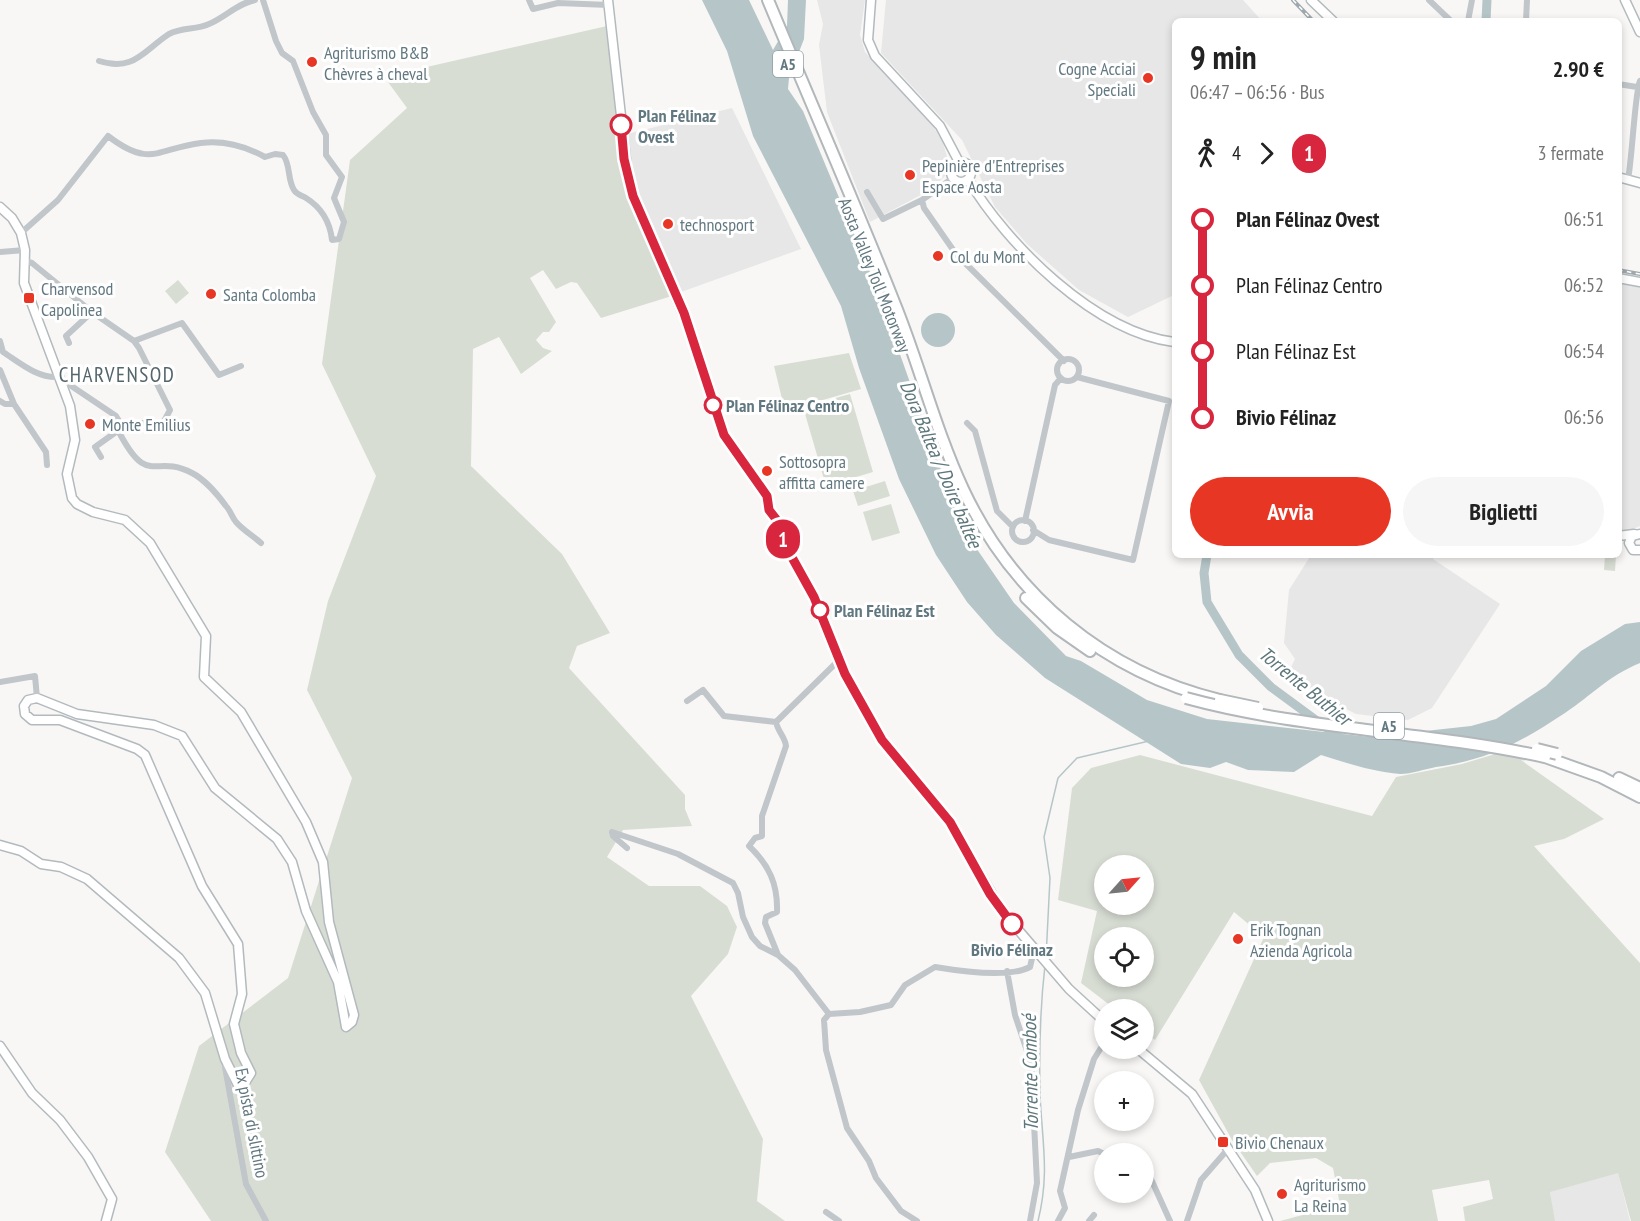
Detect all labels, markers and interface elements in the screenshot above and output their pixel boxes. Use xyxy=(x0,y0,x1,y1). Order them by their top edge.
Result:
text: 9 min xyxy=(1190,35,1257,78)
place label: Agriturismo B&B Chèvres à cheval xyxy=(324,41,429,85)
road number: A5 xyxy=(773,51,803,77)
marker: Agriturismo B&B Chèvres à cheval xyxy=(305,55,319,69)
text: 2.90 € xyxy=(1553,55,1604,83)
place label: Cogne Acciai Speciali xyxy=(1058,57,1136,101)
marker: Cogne Acciai Speciali xyxy=(1141,71,1155,85)
text: 06:47 – 06:56 · Bus xyxy=(1190,79,1325,105)
place label: Plan Félinaz Ovest xyxy=(638,104,716,148)
marker: Plan Félinaz Ovest xyxy=(610,114,632,136)
icon: walk xyxy=(1190,137,1223,170)
icon: forward xyxy=(1250,137,1283,170)
text: 4 xyxy=(1232,140,1241,166)
text: 1 xyxy=(1304,140,1314,167)
text: 3 fermate xyxy=(1537,140,1604,166)
place label: Pepinière d'Entreprises Espace Aosta xyxy=(922,154,1064,198)
marker: Pepinière d'Entreprises Espace Aosta xyxy=(903,168,917,182)
street label: Aosta Valley Toll Motorway xyxy=(833,194,917,356)
text: Plan Félinaz Ovest xyxy=(1236,205,1380,233)
text: 06:51 xyxy=(1564,206,1604,232)
place label: technosport xyxy=(680,213,754,236)
marker: technosport xyxy=(661,217,675,231)
place label: Col du Mont xyxy=(950,245,1025,268)
marker: Col du Mont xyxy=(931,249,945,263)
text: Plan Félinaz Centro xyxy=(1236,271,1383,299)
text: 06:52 xyxy=(1564,272,1604,298)
place label: Charvensod Capolinea xyxy=(41,277,113,321)
place label: Santa Colomba xyxy=(223,283,316,306)
marker: Santa Colomba xyxy=(204,287,218,301)
marker: Charvensod Capolinea xyxy=(22,291,36,305)
text: Plan Félinaz Est xyxy=(1236,337,1356,365)
text: 06:54 xyxy=(1564,338,1604,364)
district label: CHARVENSOD xyxy=(59,361,175,388)
water label: Dora Baltea / Doire baltée xyxy=(894,376,989,553)
place label: Plan Félinaz Centro xyxy=(726,394,849,417)
marker: Plan Félinaz Centro xyxy=(704,396,722,414)
text: Bivio Félinaz xyxy=(1236,403,1336,431)
text: 06:56 xyxy=(1564,404,1604,430)
place label: Monte Emilius xyxy=(102,413,191,436)
marker: Monte Emilius xyxy=(83,417,97,431)
place label: Sottosopra affitta camere xyxy=(779,450,865,494)
marker: Sottosopra affitta camere xyxy=(760,464,774,478)
button: Avvia xyxy=(1190,477,1391,546)
button: Biglietti xyxy=(1403,477,1604,546)
line badge: 1 xyxy=(764,520,802,558)
text: 1 xyxy=(778,526,788,553)
place label: Plan Félinaz Est xyxy=(834,599,935,622)
marker: Plan Félinaz Est xyxy=(811,601,829,619)
water label: Torrente Buthier xyxy=(1253,641,1359,733)
road number: A5 xyxy=(1374,713,1404,739)
north arrow xyxy=(1094,855,1154,915)
map controls xyxy=(1094,855,1154,1203)
marker: Bivio Félinaz xyxy=(1001,913,1023,935)
place label: Erik Tognan Azienda Agricola xyxy=(1250,918,1352,962)
button: locate xyxy=(1094,927,1154,987)
marker: Erik Tognan Azienda Agricola xyxy=(1231,932,1245,946)
place label: Bivio Félinaz xyxy=(971,938,1053,961)
button: layers xyxy=(1094,999,1154,1059)
water label: Torrente Comboé xyxy=(1016,1012,1044,1132)
street label: Ex pista di slittino xyxy=(230,1066,274,1180)
button: + xyxy=(1094,1071,1154,1131)
place label: Bivio Chenaux xyxy=(1235,1131,1324,1154)
marker: Bivio Chenaux xyxy=(1216,1135,1230,1149)
button: − xyxy=(1094,1143,1154,1203)
place label: Agriturismo La Reina xyxy=(1294,1173,1366,1217)
marker: Agriturismo La Reina xyxy=(1275,1187,1289,1201)

